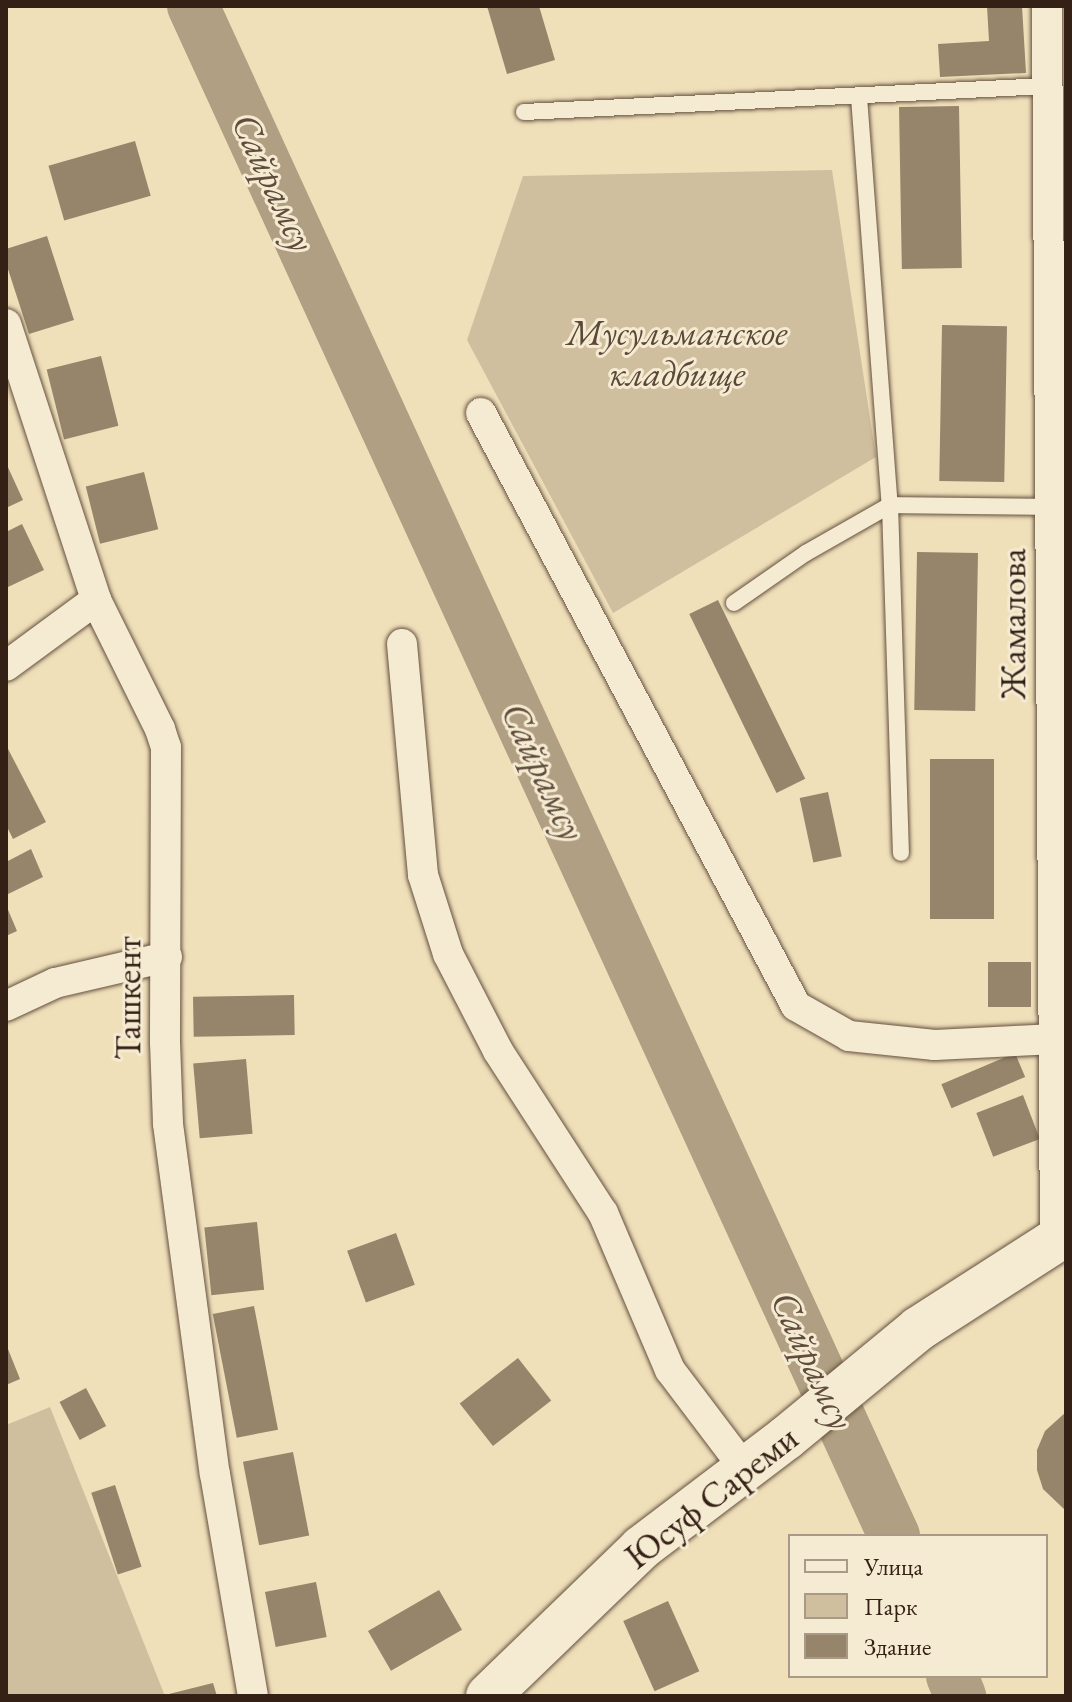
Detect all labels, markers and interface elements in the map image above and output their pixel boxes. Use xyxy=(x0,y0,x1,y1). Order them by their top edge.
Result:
water label: Сайрамсу xyxy=(222,106,326,258)
park label: Мусульманское кладбище xyxy=(567,310,787,395)
street label: Жамалова xyxy=(991,548,1035,700)
water label: Сайрамсу xyxy=(492,695,596,847)
street label: Ташкент xyxy=(106,936,150,1060)
water label: Сайрамсу xyxy=(761,1284,865,1436)
street label: Юсуф Сареми xyxy=(616,1416,806,1578)
legend xyxy=(788,1534,1048,1678)
text: Улица xyxy=(864,1551,923,1582)
text: Парк xyxy=(864,1591,917,1622)
text: Здание xyxy=(864,1631,931,1662)

